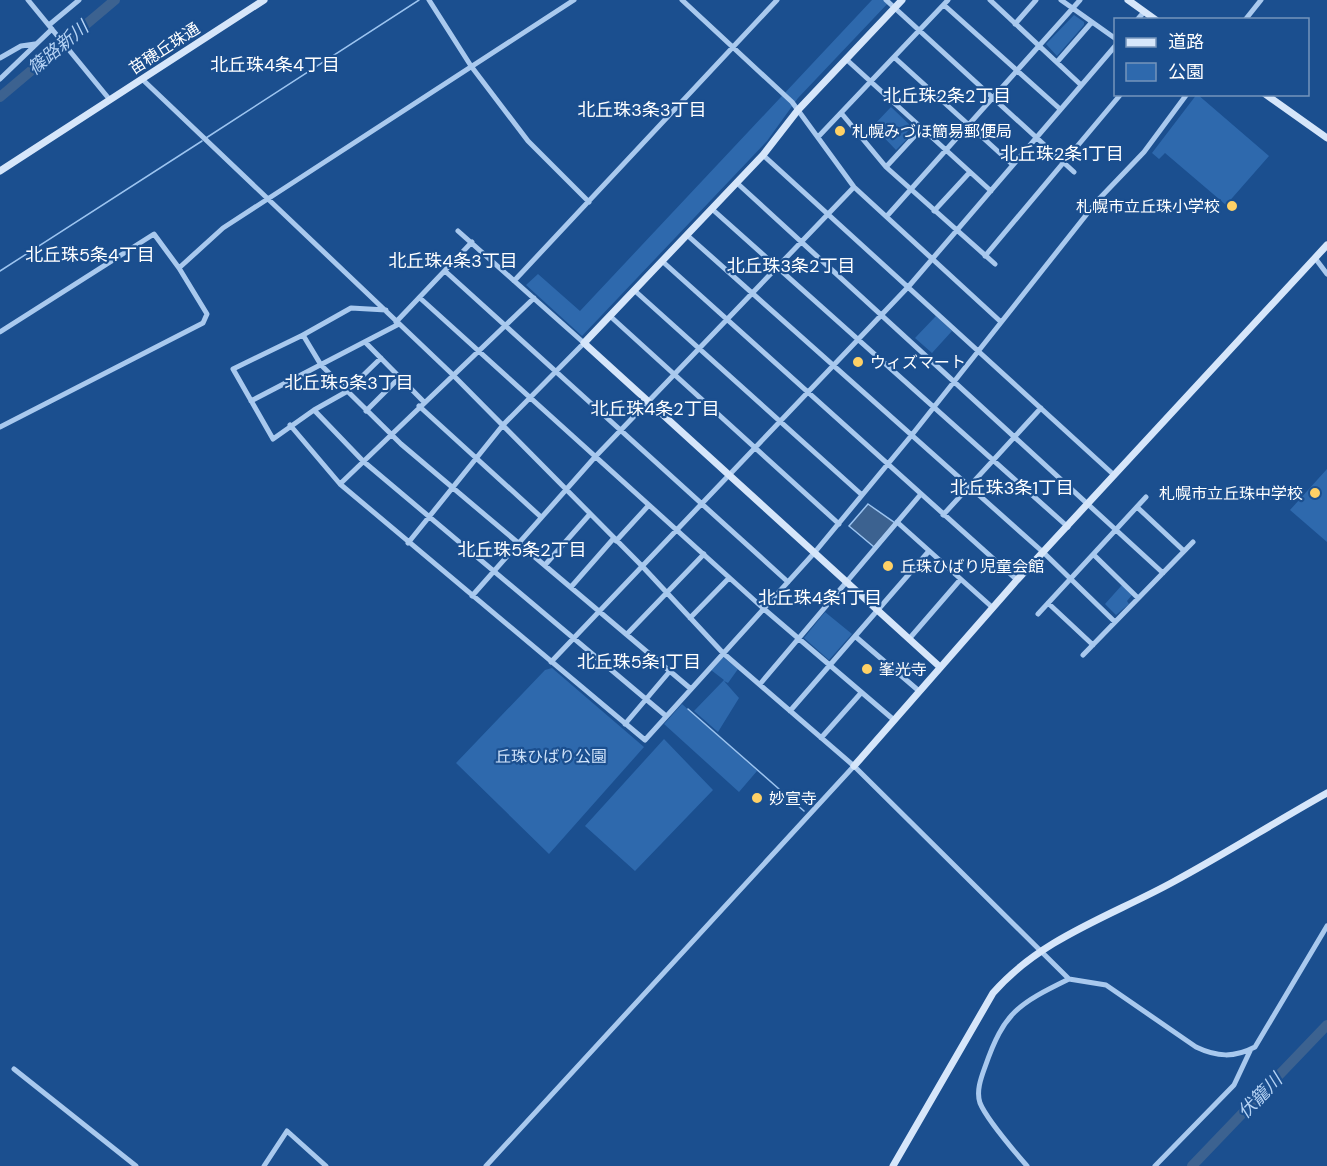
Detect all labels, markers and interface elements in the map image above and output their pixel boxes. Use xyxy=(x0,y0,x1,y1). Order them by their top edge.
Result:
water label: 篠路新川 xyxy=(23,14,95,80)
street label: 苗穂丘珠通 xyxy=(125,18,204,79)
legend xyxy=(1114,18,1309,96)
text: 道路 xyxy=(1168,30,1204,54)
district label: 北丘珠4条4丁目 xyxy=(210,53,340,77)
text: 公園 xyxy=(1168,60,1204,84)
district label: 北丘珠2条2丁目 xyxy=(883,84,1011,108)
district label: 北丘珠3条3丁目 xyxy=(577,98,707,122)
place label: 札幌みづほ簡易郵便局 xyxy=(852,121,1012,142)
marker: 札幌みづほ簡易郵便局 xyxy=(833,124,847,138)
district label: 北丘珠2条1丁目 xyxy=(1000,142,1124,166)
place label: 札幌市立丘珠小学校 xyxy=(1076,196,1220,217)
marker: 札幌市立丘珠小学校 xyxy=(1225,199,1239,213)
district label: 北丘珠5条4丁目 xyxy=(25,243,155,267)
district label: 北丘珠4条3丁目 xyxy=(388,249,518,273)
district label: 北丘珠3条2丁目 xyxy=(726,254,856,278)
place label: ウィズマート xyxy=(870,352,966,373)
marker: ウィズマート xyxy=(851,355,865,369)
district label: 北丘珠5条3丁目 xyxy=(284,371,414,395)
district label: 北丘珠4条2丁目 xyxy=(590,397,720,421)
district label: 北丘珠3条1丁目 xyxy=(950,476,1074,500)
place label: 札幌市立丘珠中学校 xyxy=(1159,483,1303,504)
marker: 札幌市立丘珠中学校 xyxy=(1308,486,1322,500)
district label: 北丘珠5条2丁目 xyxy=(457,538,587,562)
place label: 丘珠ひばり児童会館 xyxy=(900,556,1044,577)
marker: 丘珠ひばり児童会館 xyxy=(881,559,895,573)
district label: 北丘珠4条1丁目 xyxy=(758,586,882,610)
district label: 北丘珠5条1丁目 xyxy=(577,650,701,674)
place label: 峯光寺 xyxy=(879,659,927,680)
marker: 峯光寺 xyxy=(860,662,874,676)
park label: 丘珠ひばり公園 xyxy=(495,746,607,767)
place label: 妙宣寺 xyxy=(769,788,817,809)
marker: 妙宣寺 xyxy=(750,791,764,805)
water label: 伏籠川 xyxy=(1233,1067,1289,1124)

